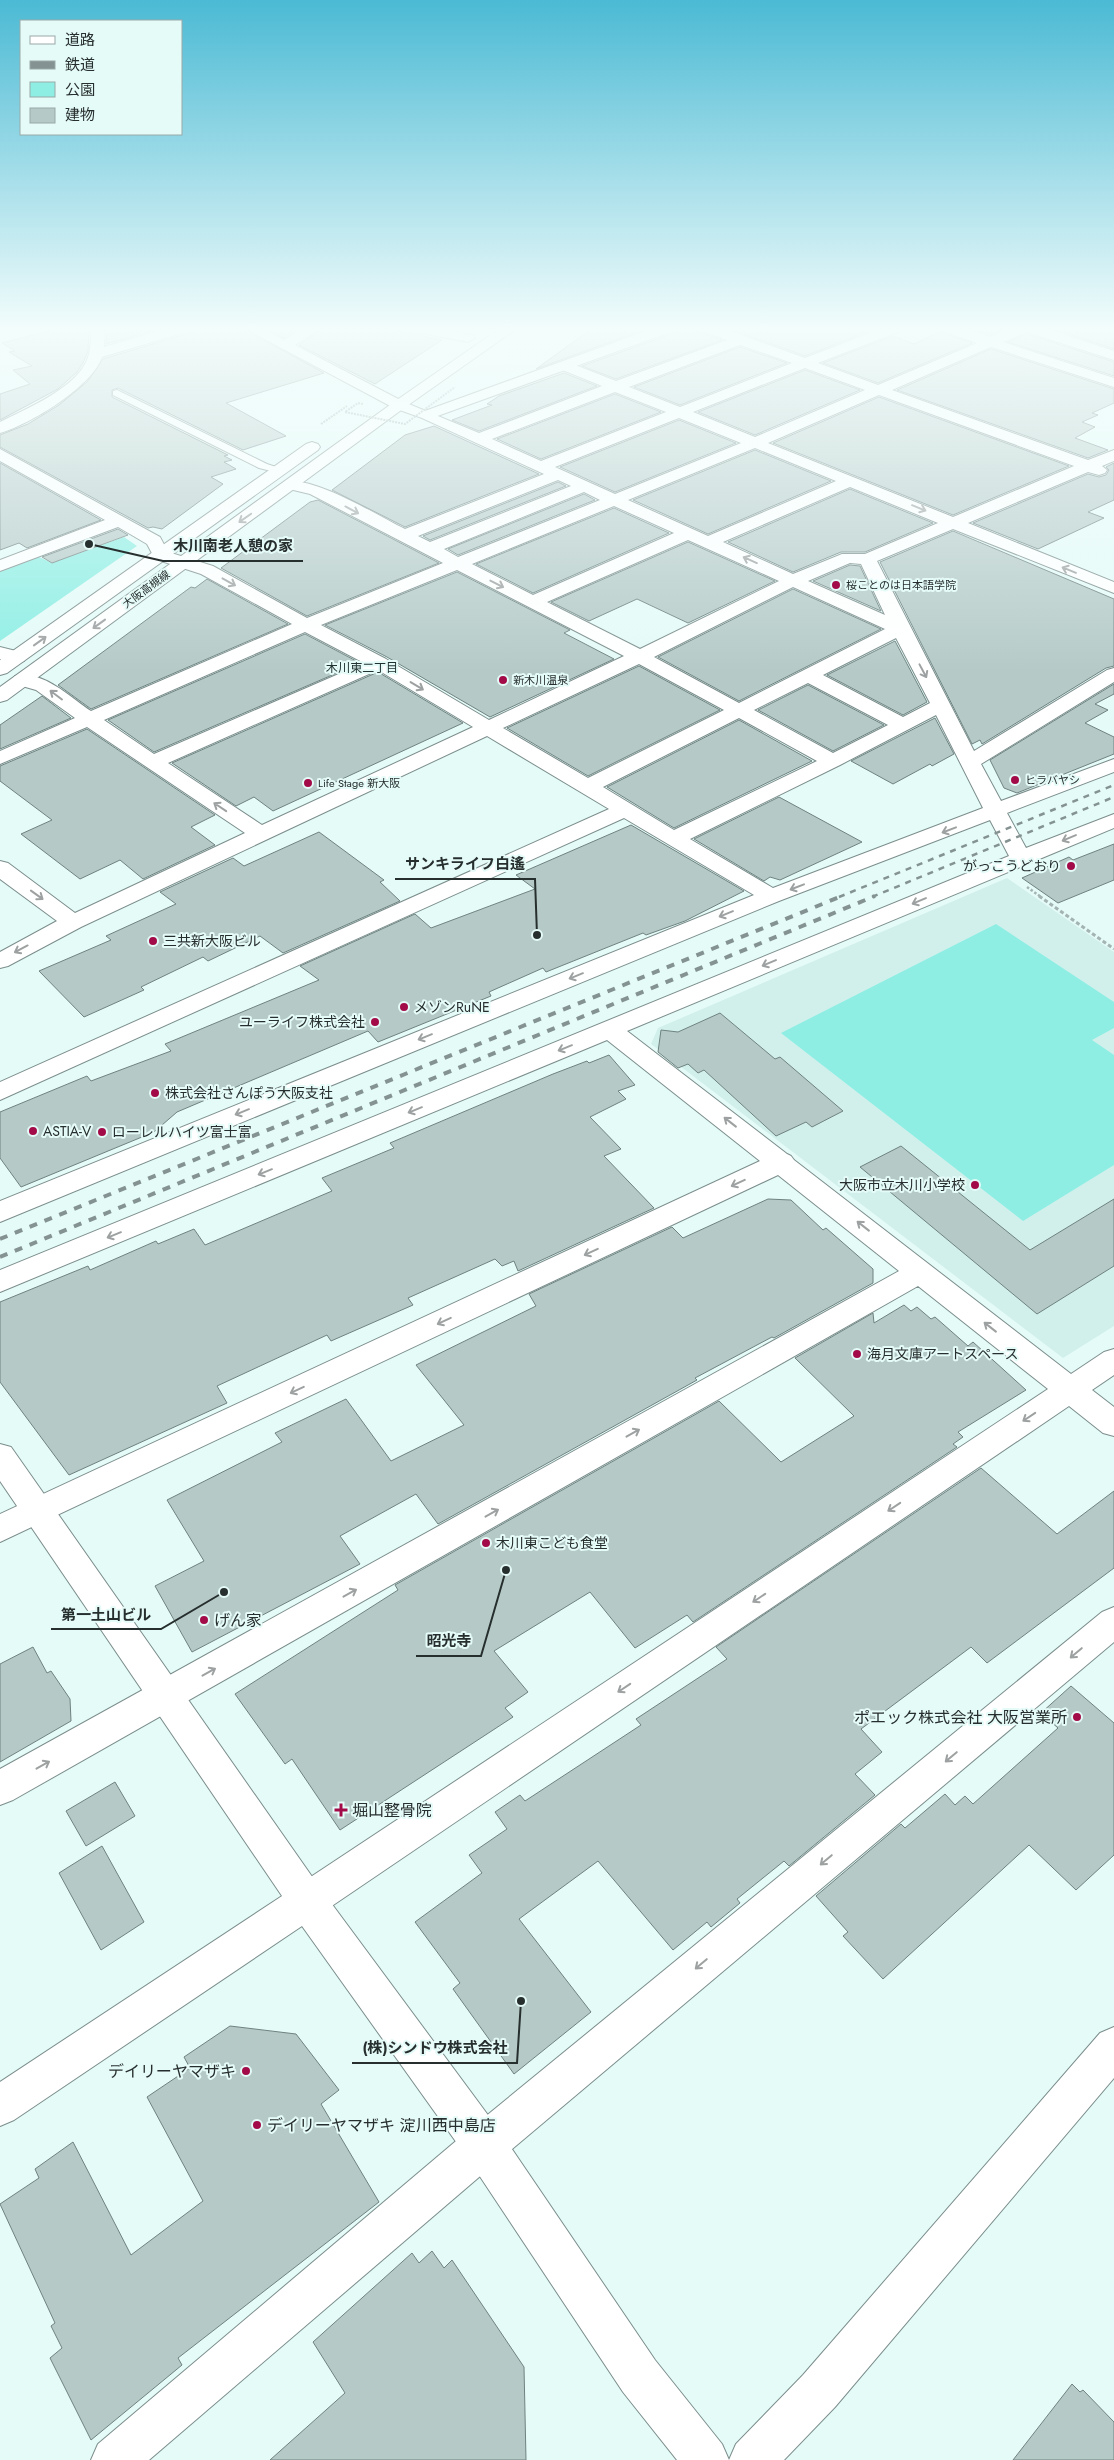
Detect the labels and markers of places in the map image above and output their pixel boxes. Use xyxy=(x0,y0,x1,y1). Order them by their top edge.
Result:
callout: 木川南老人憩の家 xyxy=(163,531,303,561)
place label: 桜ことのは日本語学院 xyxy=(846,577,956,593)
marker: 桜ことのは日本語学院 xyxy=(830,579,842,591)
place label: 新木川温泉 xyxy=(513,672,569,688)
marker: 新木川温泉 xyxy=(497,674,509,686)
place label: ヒラバヤシ xyxy=(1025,772,1080,788)
marker: ヒラバヤシ xyxy=(1009,774,1021,786)
place label: Life Stage 新大阪 xyxy=(318,775,400,791)
marker: Life Stage 新大阪 xyxy=(302,777,314,789)
callout: サンキライフ白遙 xyxy=(395,849,535,879)
place label: がっこうどおり xyxy=(963,856,1061,876)
marker: がっこうどおり xyxy=(1065,860,1077,872)
place label: 三共新大阪ビル xyxy=(163,931,261,951)
marker: 三共新大阪ビル xyxy=(147,935,159,947)
place label: メゾンRuNE xyxy=(414,997,490,1017)
marker: メゾンRuNE xyxy=(398,1001,410,1013)
place label: ユーライフ株式会社 xyxy=(239,1012,365,1032)
marker: ユーライフ株式会社 xyxy=(369,1016,381,1028)
place label: 株式会社さんぽう大阪支社 xyxy=(165,1083,333,1103)
marker: 株式会社さんぽう大阪支社 xyxy=(149,1087,161,1099)
place label: ASTIA-V xyxy=(43,1121,92,1141)
place label: ローレルハイツ富士富 xyxy=(112,1122,252,1142)
marker: ASTIA-V xyxy=(27,1125,39,1137)
marker: ローレルハイツ富士富 xyxy=(96,1126,108,1138)
place label: 大阪市立木川小学校 xyxy=(839,1175,965,1195)
marker: 大阪市立木川小学校 xyxy=(969,1179,981,1191)
place label: 海月文庫アートスペース xyxy=(867,1344,1018,1364)
marker: 海月文庫アートスペース xyxy=(851,1348,863,1360)
place label: 木川東こども食堂 xyxy=(496,1533,608,1553)
marker: 木川東こども食堂 xyxy=(480,1537,492,1549)
callout: 第一土山ビル xyxy=(51,1599,161,1629)
place label: げん家 xyxy=(214,1609,262,1632)
marker: げん家 xyxy=(198,1614,210,1626)
callout: 昭光寺 xyxy=(416,1626,481,1656)
place label: ポエック株式会社 大阪営業所 xyxy=(854,1706,1067,1729)
marker: ポエック株式会社 大阪営業所 xyxy=(1071,1711,1083,1723)
place label: 堀山整骨院 xyxy=(352,1799,432,1822)
marker: 堀山整骨院 xyxy=(334,1803,348,1817)
callout: (株)シンドウ株式会社 xyxy=(352,2033,517,2063)
place label: デイリーヤマザキ xyxy=(108,2060,236,2083)
marker: デイリーヤマザキ xyxy=(240,2065,252,2077)
place label: デイリーヤマザキ 淀川西中島店 xyxy=(267,2114,496,2137)
marker: デイリーヤマザキ 淀川西中島店 xyxy=(251,2119,263,2131)

